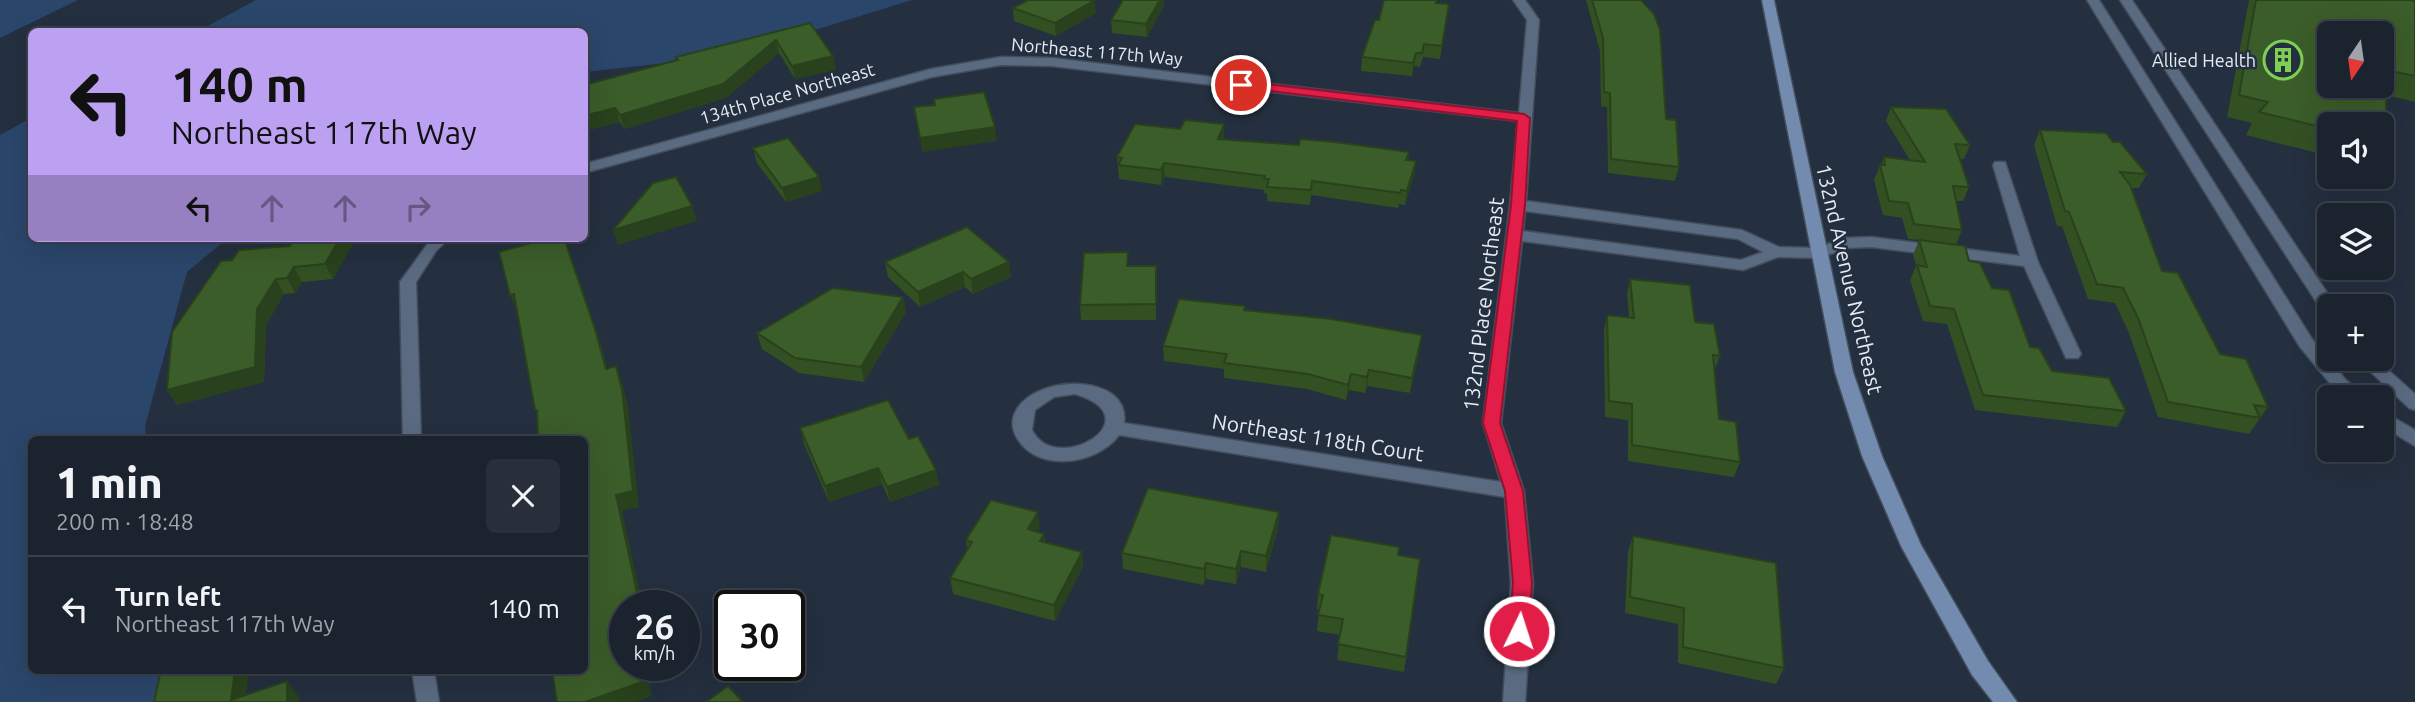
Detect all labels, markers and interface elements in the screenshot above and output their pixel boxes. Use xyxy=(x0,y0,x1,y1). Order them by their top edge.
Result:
north arrow xyxy=(2317,21,2394,98)
map controls xyxy=(2317,21,2394,462)
street label: Northeast 117th Way xyxy=(1011,34,1184,68)
building icon: Allied Health xyxy=(2262,39,2304,81)
place label: Allied Health xyxy=(2152,50,2256,70)
pin xyxy=(1211,55,1271,115)
icon: left xyxy=(56,56,147,147)
text: 140 m xyxy=(171,56,308,111)
street label: 134th Place Northeast xyxy=(697,58,877,128)
icon: arrive xyxy=(1222,66,1260,104)
button: sound xyxy=(2317,112,2394,189)
text: Northeast 117th Way xyxy=(171,114,477,150)
street label: 132nd Avenue Northeast xyxy=(1812,162,1888,396)
icon: left xyxy=(180,189,218,227)
icon: ahead xyxy=(253,189,291,227)
icon: ahead xyxy=(326,189,364,227)
icon: right xyxy=(399,189,437,227)
street label: 132nd Place Northeast xyxy=(1458,196,1508,412)
button: layers xyxy=(2317,203,2394,280)
button: + xyxy=(2317,294,2394,371)
button: − xyxy=(2317,385,2394,462)
street label: Northeast 118th Court xyxy=(1210,408,1426,466)
text: 1 min xyxy=(56,459,163,506)
button: close xyxy=(486,459,560,533)
text: 200 m · 18:48 xyxy=(56,509,194,534)
text: Turn left xyxy=(115,582,221,611)
icon: left xyxy=(56,590,94,628)
speed limit sign: 30 xyxy=(714,590,805,681)
text: 140 m xyxy=(488,594,560,623)
position arrow xyxy=(1482,594,1556,668)
text: 26 xyxy=(635,606,674,646)
text: Northeast 117th Way xyxy=(115,611,335,636)
text: km/h xyxy=(634,643,675,663)

